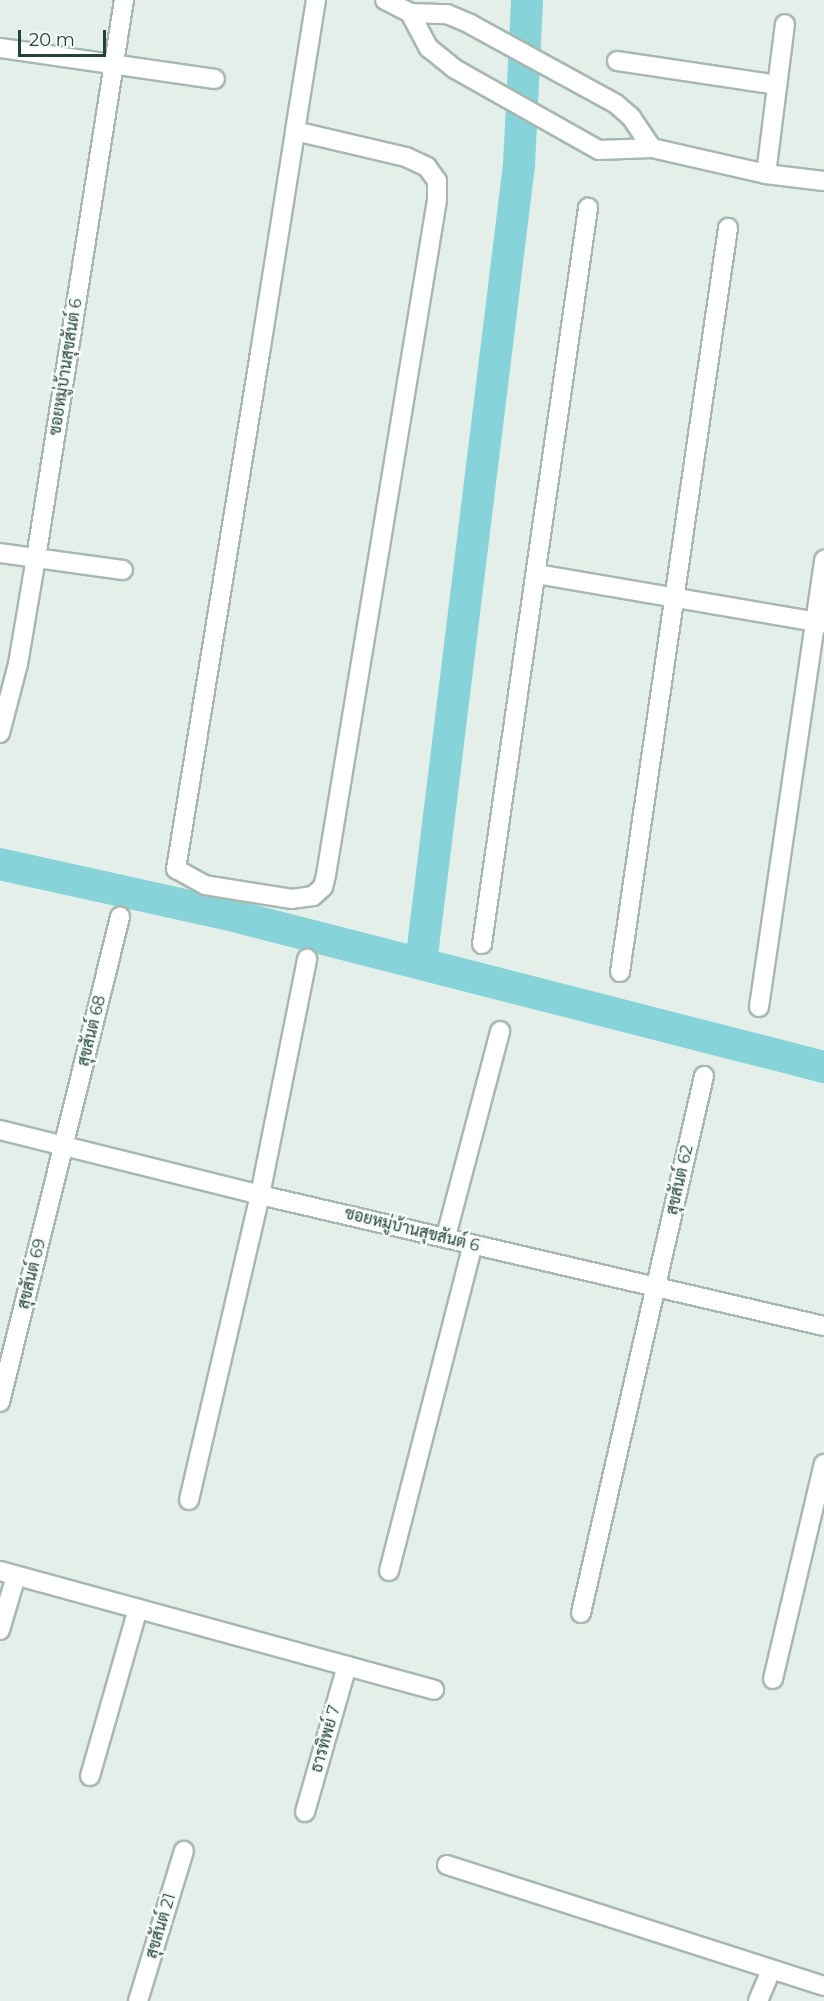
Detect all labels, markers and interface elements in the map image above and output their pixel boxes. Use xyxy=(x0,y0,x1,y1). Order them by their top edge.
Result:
scale bar xyxy=(21,18,110,56)
text: 20 m xyxy=(29,29,75,51)
street label: ซอยหมู่บ้านสุขสันต์ 6 xyxy=(46,297,86,437)
street label: สุขสันต์ 68 xyxy=(74,994,110,1068)
street label: สุขสันต์ 62 xyxy=(663,1143,697,1217)
street label: ซอยหมู่บ้านสุขสันต์ 6 xyxy=(342,1204,482,1256)
street label: สุขสันต์ 69 xyxy=(14,1237,50,1311)
street label: ธารทิพย์ 7 xyxy=(307,1703,345,1775)
street label: สุขสันต์ 21 xyxy=(142,1891,180,1961)

